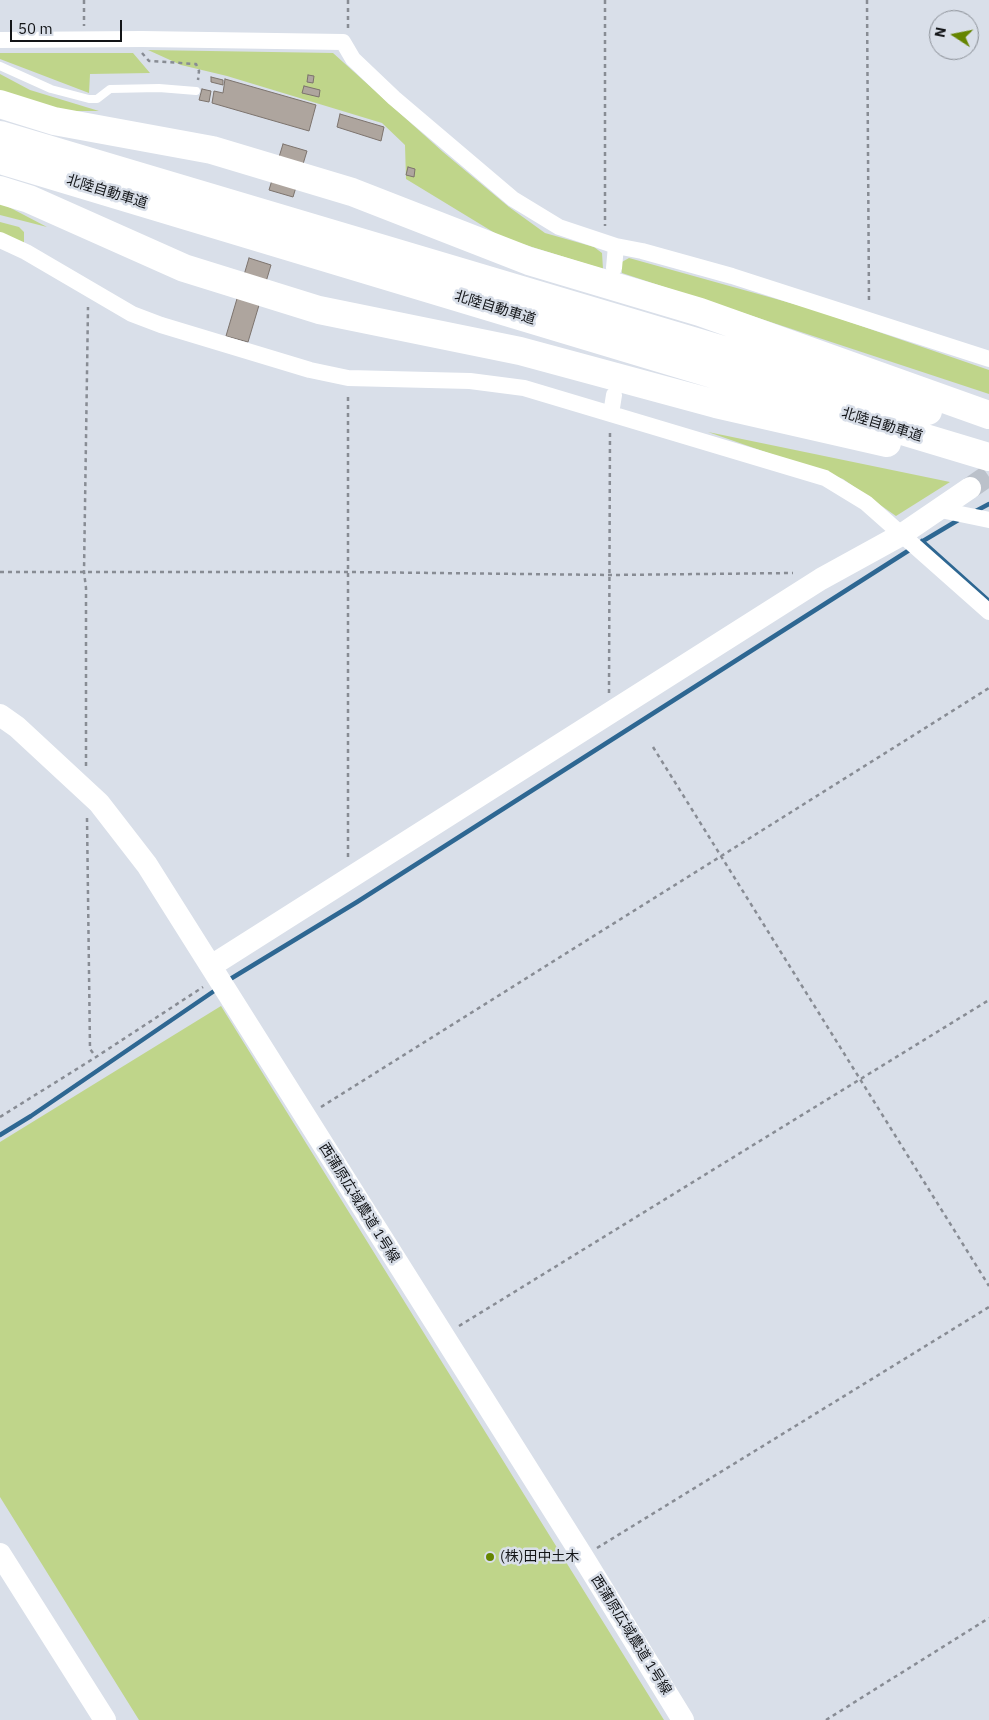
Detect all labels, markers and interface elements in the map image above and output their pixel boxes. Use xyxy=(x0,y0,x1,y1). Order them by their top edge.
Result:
scale bar xyxy=(12,10,125,42)
north arrow xyxy=(929,10,979,60)
text: 50 m xyxy=(18,19,53,38)
text: N xyxy=(930,26,950,39)
street label: 北陸自動車道 xyxy=(64,172,150,212)
street label: 北陸自動車道 xyxy=(452,288,538,328)
street label: 北陸自動車道 xyxy=(839,405,925,445)
street label: 西蒲原広域農道 1号線 xyxy=(315,1140,403,1266)
place label: (株)田中土木 xyxy=(500,1549,579,1565)
marker: (株)田中土木 xyxy=(484,1551,496,1563)
street label: 西蒲原広域農道 1号線 xyxy=(587,1572,675,1698)

